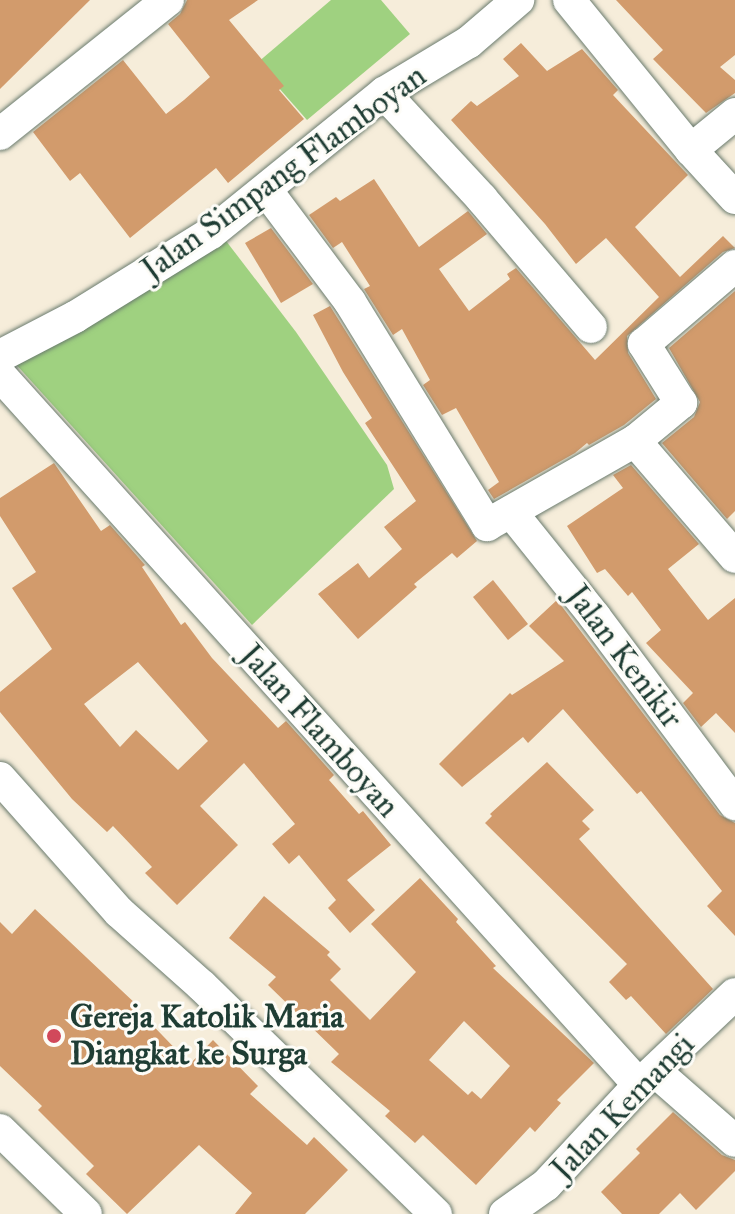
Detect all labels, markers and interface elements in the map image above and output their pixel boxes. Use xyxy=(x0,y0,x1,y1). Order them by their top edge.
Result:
street label: Jalan Simpang Flamboyan xyxy=(134,57,434,289)
street label: Jalan Kenikir xyxy=(558,578,690,736)
street label: Jalan Flamboyan xyxy=(231,637,407,825)
place label: Gereja Katolik Maria Diangkat ke Surga xyxy=(70,999,344,1074)
street label: Jalan Kemangi xyxy=(543,1026,703,1188)
marker: Gereja Katolik Maria Diangkat ke Surga xyxy=(45,1027,63,1045)

